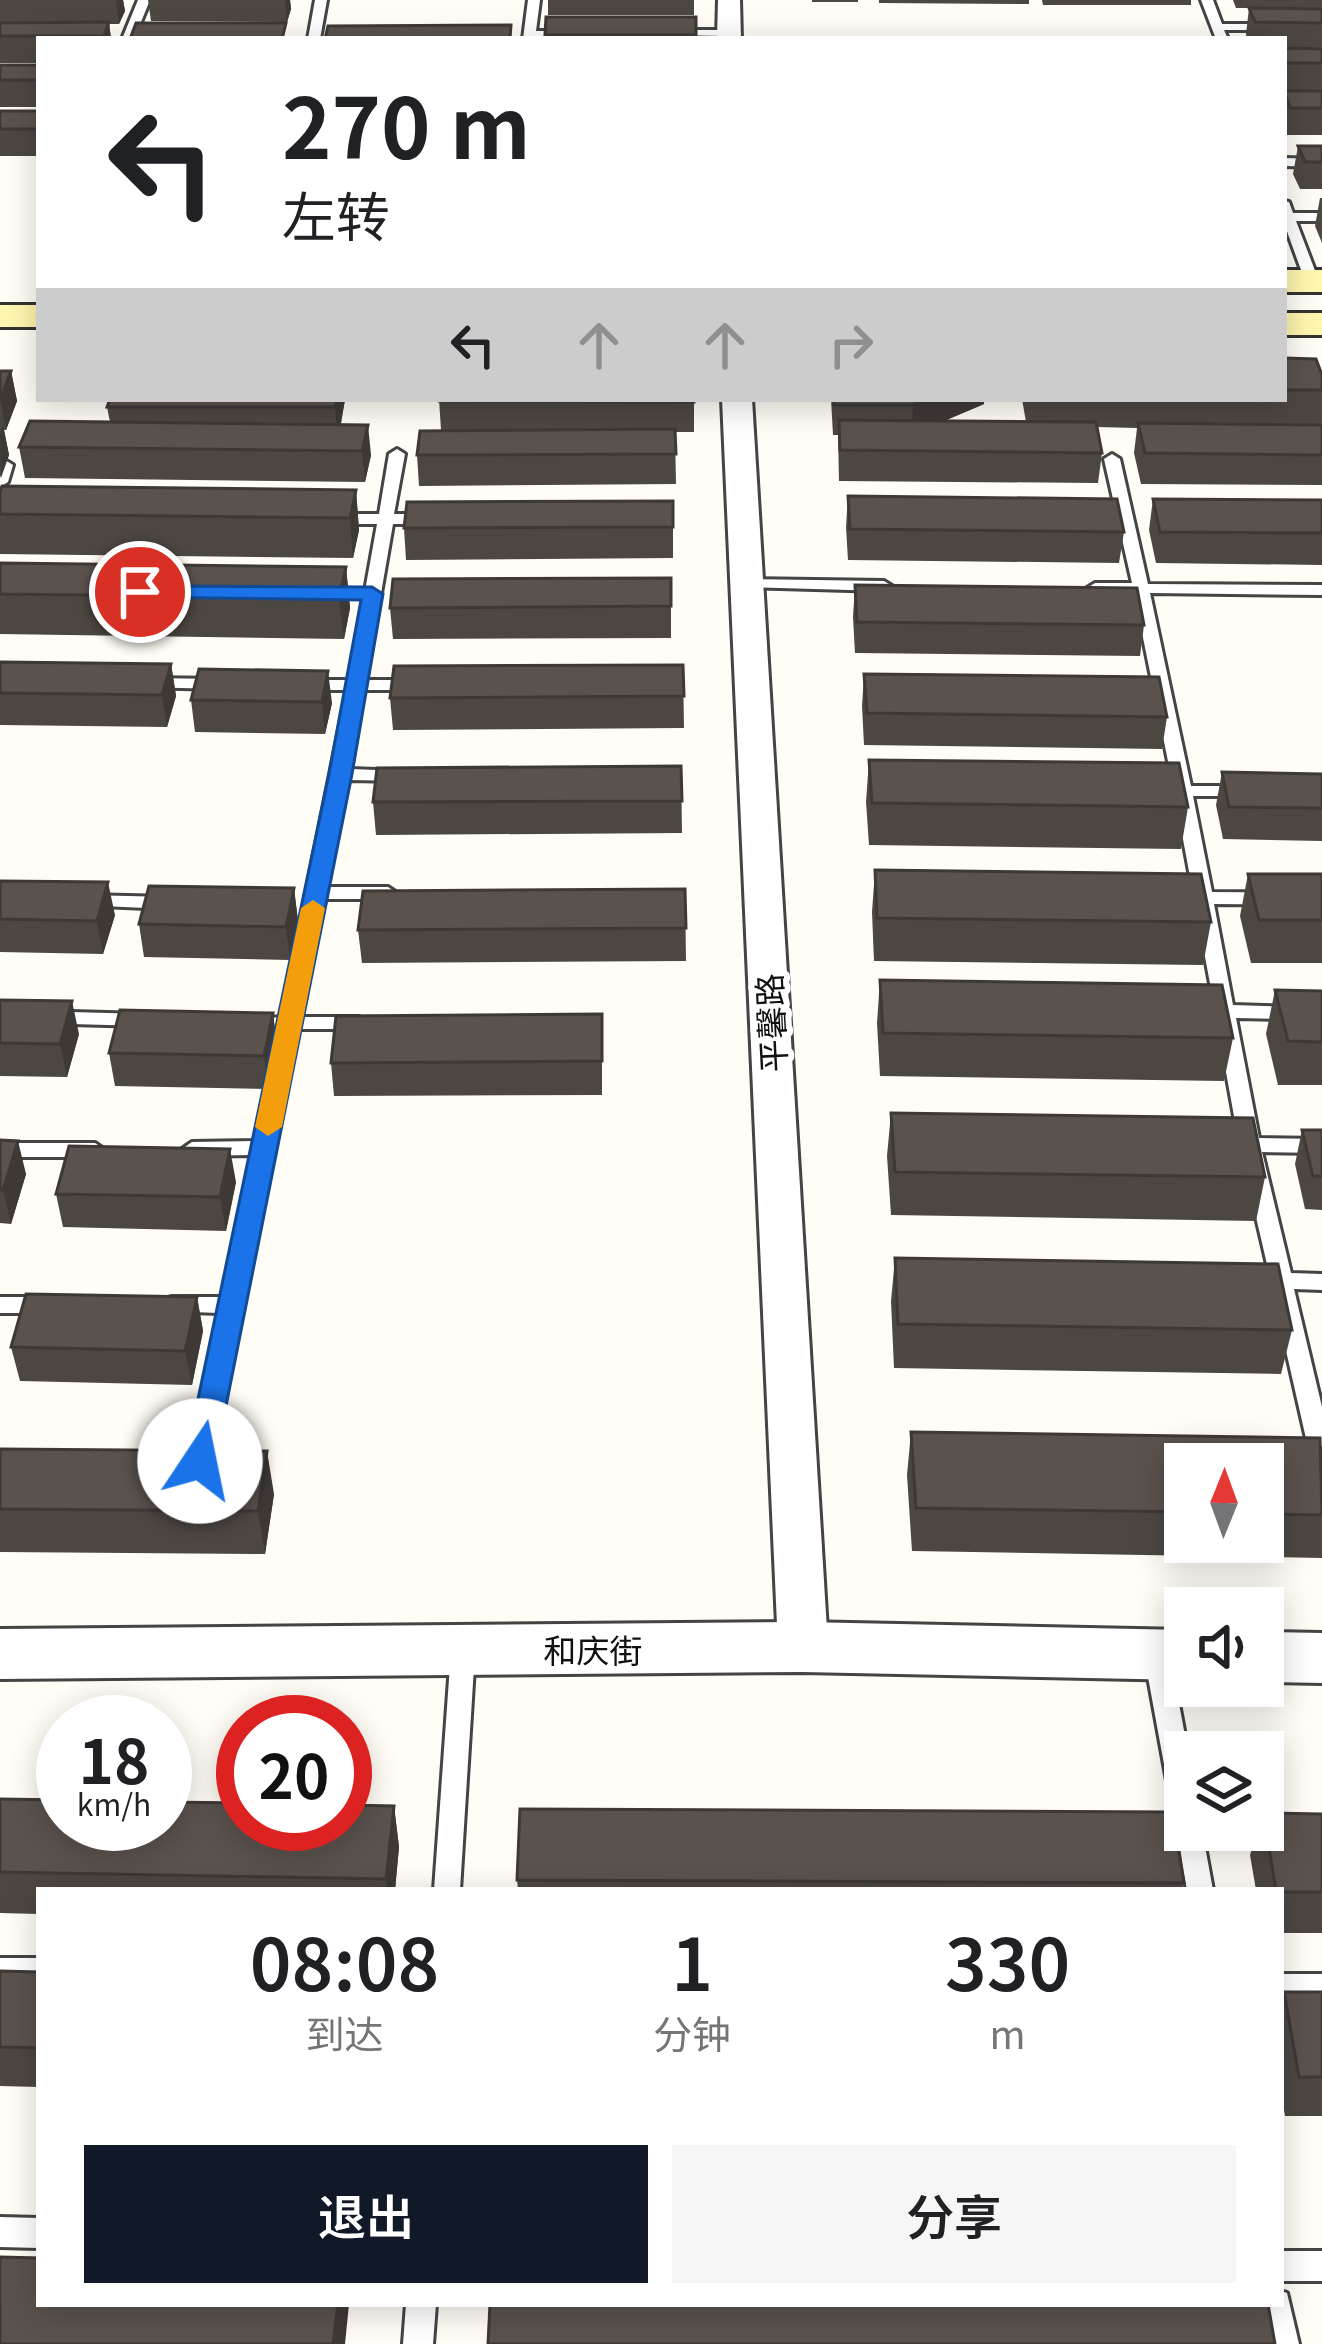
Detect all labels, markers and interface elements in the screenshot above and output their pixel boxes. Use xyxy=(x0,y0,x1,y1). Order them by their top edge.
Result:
text: 270 m xyxy=(282,62,531,183)
icon: left xyxy=(84,84,240,240)
text: 左转 xyxy=(282,174,390,253)
icon: left xyxy=(440,312,506,378)
icon: ahead xyxy=(566,312,632,378)
icon: ahead xyxy=(692,312,758,378)
icon: right xyxy=(818,312,884,378)
pin xyxy=(89,541,191,643)
icon: arrive xyxy=(107,559,173,625)
street label: 平馨路 xyxy=(743,972,797,1074)
position arrow xyxy=(137,1398,263,1524)
north arrow xyxy=(1164,1443,1284,1563)
map controls xyxy=(1164,1443,1284,1851)
button: sound xyxy=(1164,1587,1284,1707)
street label: 和庆街 xyxy=(544,1625,643,1673)
speed limit sign: 20 xyxy=(216,1695,372,1851)
text: 18 xyxy=(79,1714,149,1801)
button: layers xyxy=(1164,1731,1284,1851)
text: km/h xyxy=(77,1781,151,1825)
text: 08:08 xyxy=(250,1907,439,2012)
text: 1 xyxy=(671,1907,713,2012)
text: 330 xyxy=(945,1907,1070,2012)
text: 到达 xyxy=(306,2004,384,2060)
text: 分钟 xyxy=(653,2004,731,2060)
text: m xyxy=(989,2004,1026,2060)
button: 退出 xyxy=(84,2145,648,2283)
button: 分享 xyxy=(672,2145,1236,2283)

